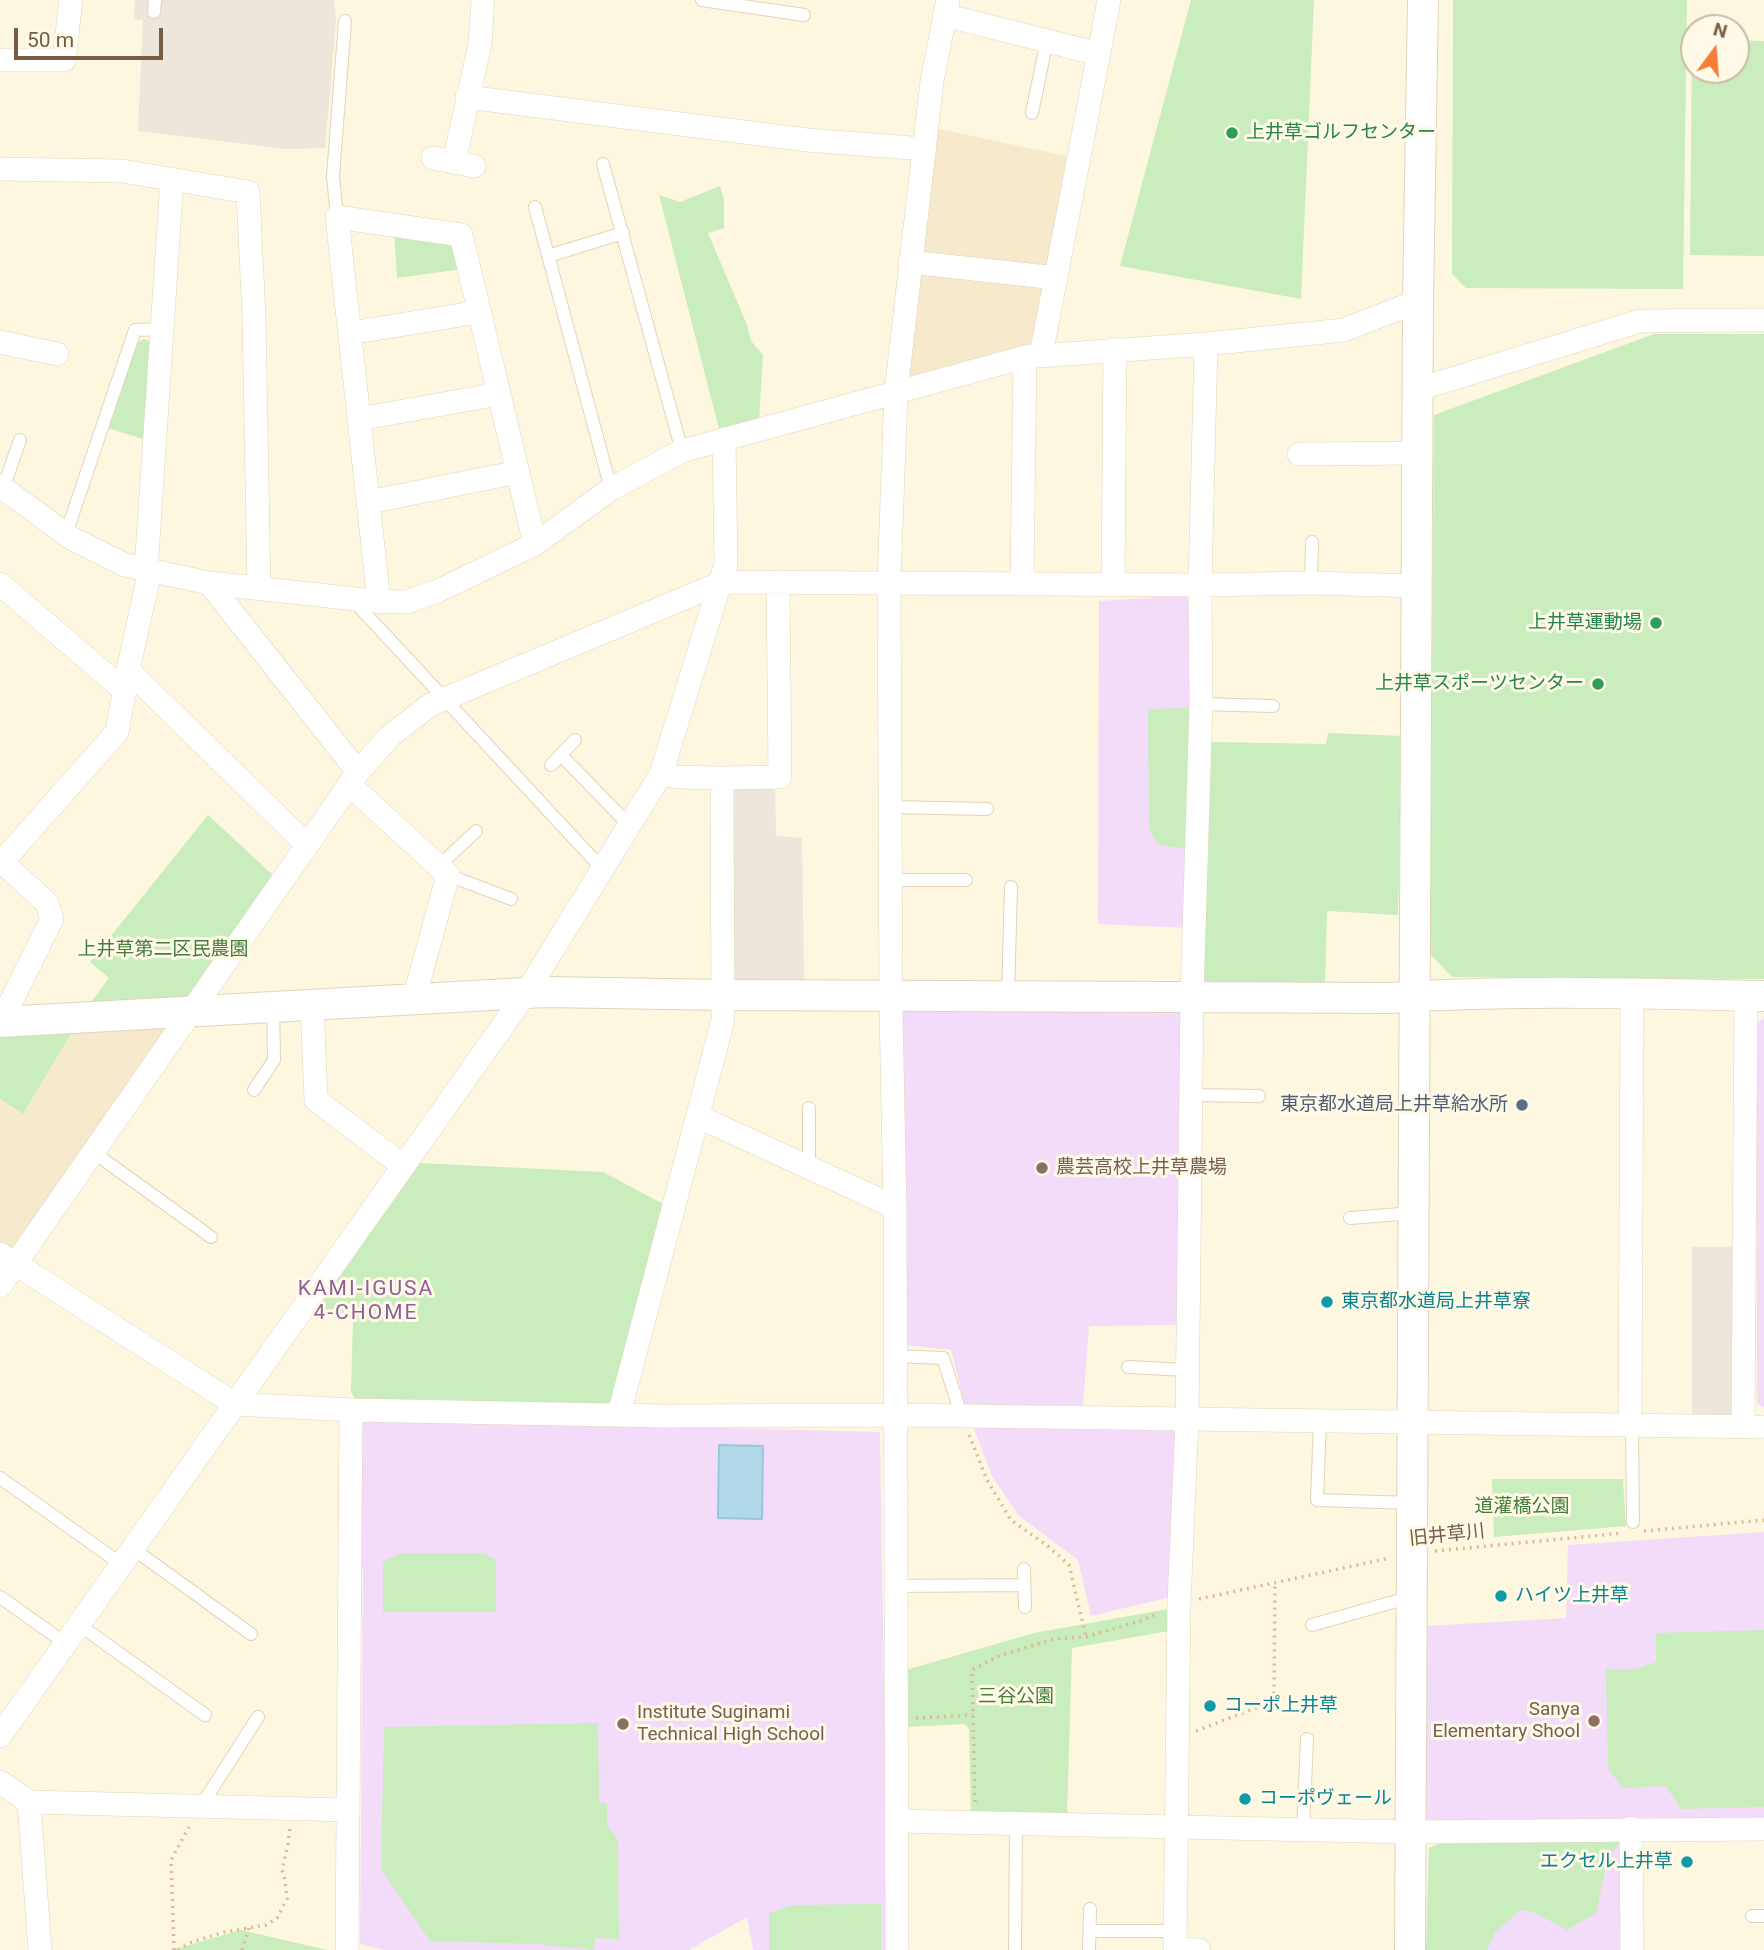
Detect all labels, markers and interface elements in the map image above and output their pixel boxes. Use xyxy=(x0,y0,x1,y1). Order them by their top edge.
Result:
scale bar xyxy=(18,14,166,58)
north arrow xyxy=(1680,14,1750,84)
text: N xyxy=(1711,17,1730,43)
text: 50 m xyxy=(27,28,74,52)
place label: 上井草ゴルフセンター xyxy=(1246,122,1436,144)
marker: 上井草ゴルフセンター xyxy=(1224,125,1240,141)
place label: 上井草運動場 xyxy=(1528,612,1642,634)
marker: 上井草運動場 xyxy=(1648,615,1664,631)
place label: 上井草スポーツセンター xyxy=(1375,673,1584,695)
marker: 上井草スポーツセンター xyxy=(1590,676,1606,692)
park label: 上井草第二区民農園 xyxy=(78,939,248,961)
place label: 東京都水道局上井草給水所 xyxy=(1280,1094,1508,1116)
marker: 東京都水道局上井草給水所 xyxy=(1514,1097,1530,1113)
place label: 農芸高校上井草農場 xyxy=(1056,1157,1227,1179)
marker: 農芸高校上井草農場 xyxy=(1034,1160,1050,1176)
district label: KAMI-IGUSA 4-CHOME xyxy=(299,1277,433,1327)
place label: 東京都水道局上井草寮 xyxy=(1341,1291,1531,1313)
marker: 東京都水道局上井草寮 xyxy=(1319,1294,1335,1310)
park label: 道灌橋公園 xyxy=(1475,1496,1569,1518)
street label: 旧井草川 xyxy=(1408,1521,1486,1551)
place label: ハイツ上井草 xyxy=(1515,1585,1629,1607)
marker: ハイツ上井草 xyxy=(1493,1588,1509,1604)
park label: 三谷公園 xyxy=(978,1686,1054,1708)
place label: コーポ上井草 xyxy=(1224,1695,1338,1717)
marker: コーポ上井草 xyxy=(1202,1698,1218,1714)
place label: Sanya Elementary Shool xyxy=(1432,1699,1580,1743)
place label: Institute Suginami Technical High School xyxy=(637,1702,825,1746)
marker: Sanya Elementary Shool xyxy=(1586,1713,1602,1729)
marker: Institute Suginami Technical High School xyxy=(615,1716,631,1732)
place label: コーポヴェール xyxy=(1259,1788,1392,1810)
marker: コーポヴェール xyxy=(1237,1791,1253,1807)
place label: エクセル上井草 xyxy=(1540,1851,1673,1873)
marker: エクセル上井草 xyxy=(1679,1854,1695,1870)

